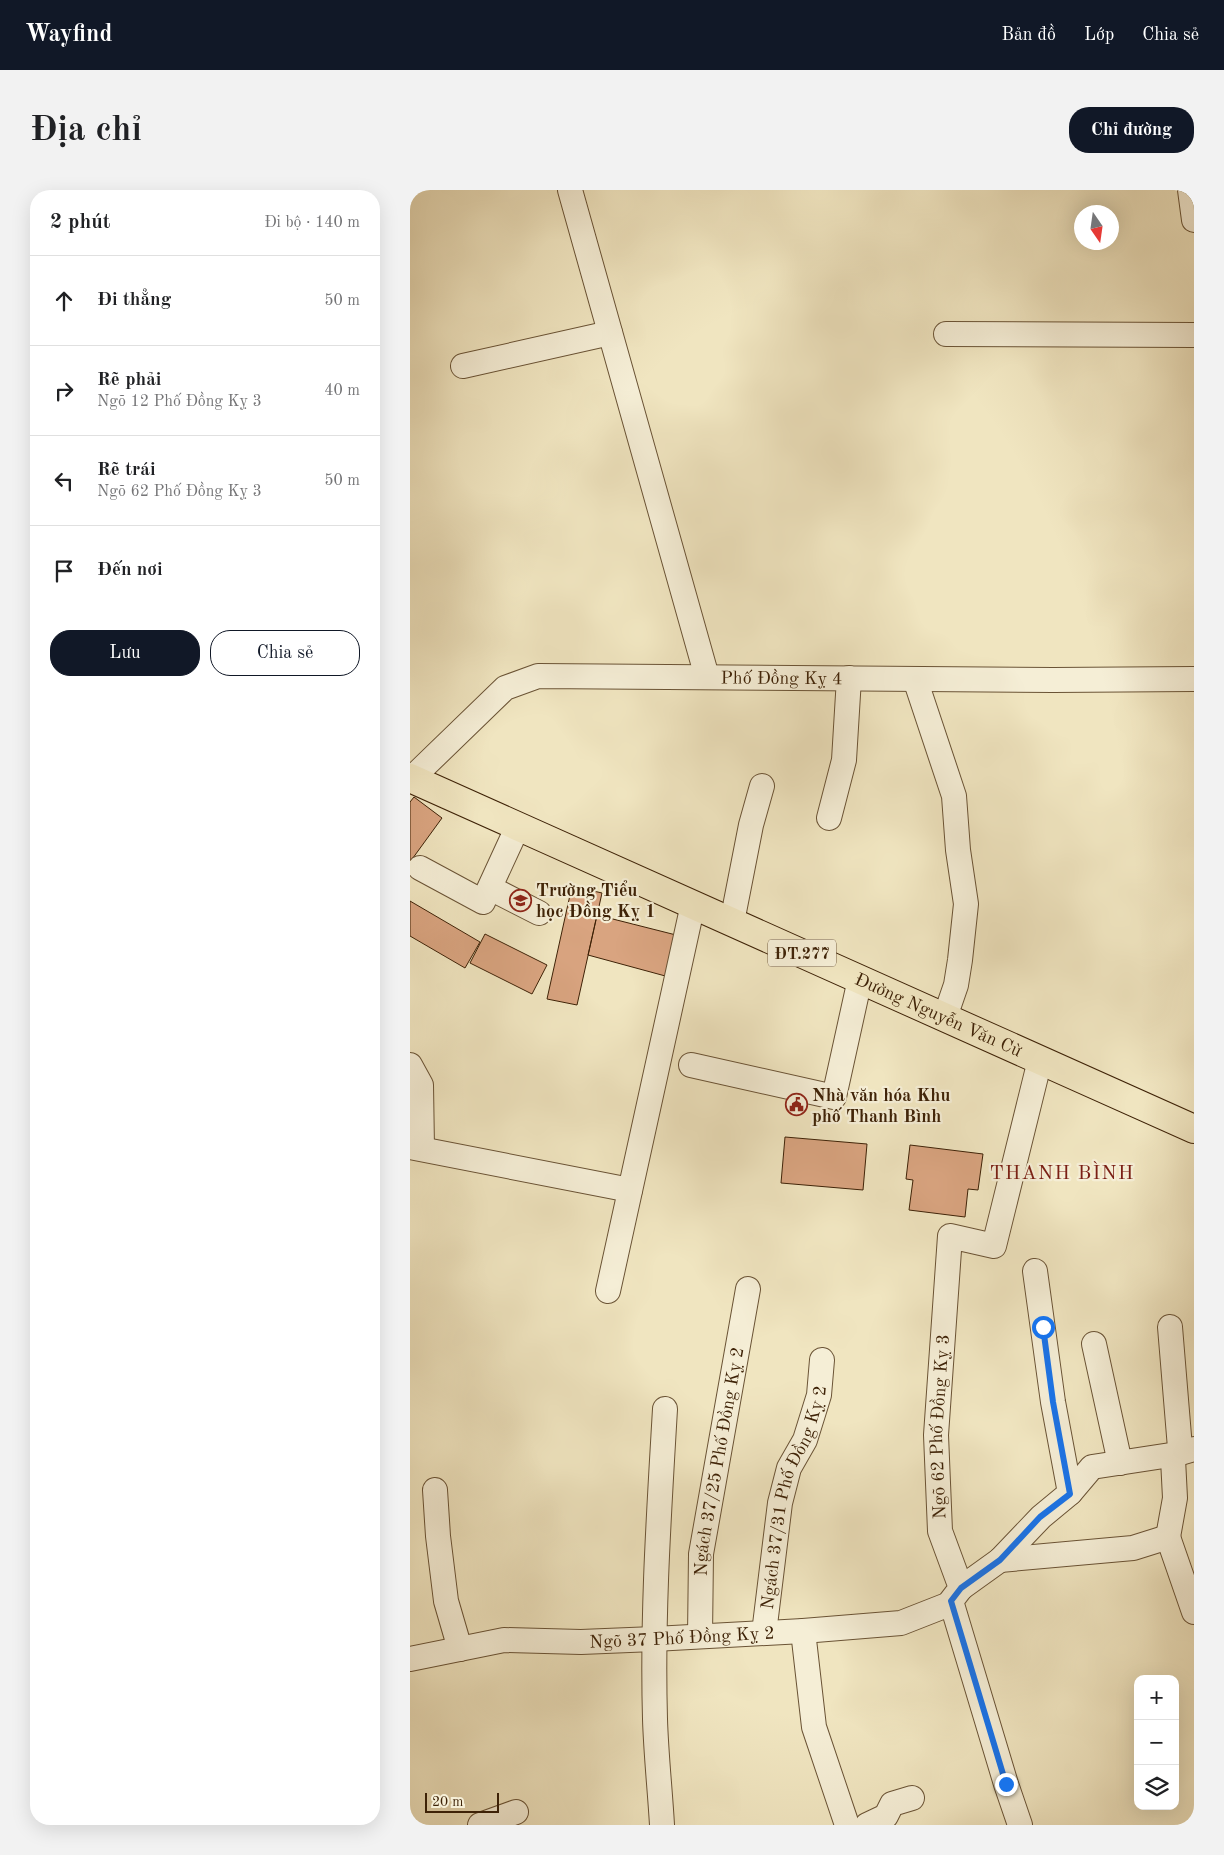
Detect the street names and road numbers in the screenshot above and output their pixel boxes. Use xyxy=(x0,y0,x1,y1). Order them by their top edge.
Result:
street label: Phố Đồng Kỵ 4 xyxy=(721,667,843,688)
road number: ĐT.277 xyxy=(768,940,836,966)
street label: Đường Nguyễn Văn Cừ xyxy=(852,970,1025,1061)
street label: Ngõ 62 Phố Đồng Kỵ 3 xyxy=(927,1334,953,1520)
street label: Ngách 37/25 Phố Đồng Kỵ 2 xyxy=(693,1346,748,1576)
street label: Ngách 37/31 Phố Đồng Kỵ 2 xyxy=(759,1385,830,1610)
street label: Ngõ 37 Phố Đồng Kỵ 2 xyxy=(589,1625,775,1652)

